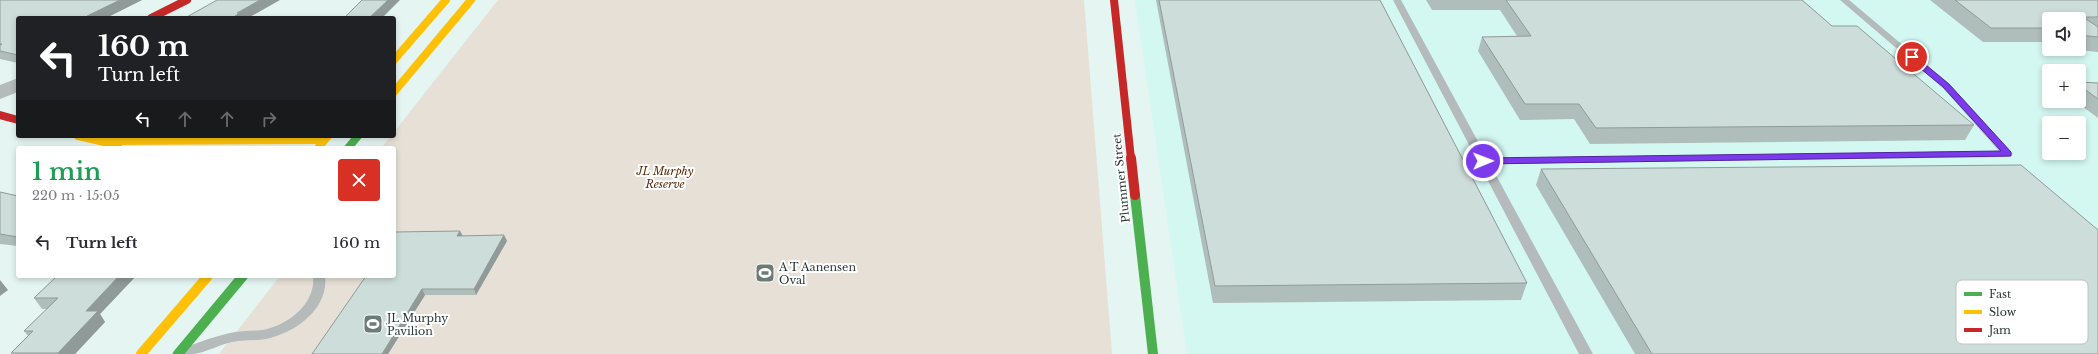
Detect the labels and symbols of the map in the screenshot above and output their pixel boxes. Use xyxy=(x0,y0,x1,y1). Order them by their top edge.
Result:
pin xyxy=(1895,40,1929,74)
street label: Plummer Street xyxy=(1109,132,1133,223)
position arrow xyxy=(1462,140,1504,182)
park label: JL Murphy Reserve xyxy=(636,164,694,191)
place label: A T Aanensen Oval xyxy=(778,260,856,287)
sports icon: A T Aanensen Oval xyxy=(754,262,776,284)
legend xyxy=(1956,280,2088,344)
text: Fast xyxy=(1989,287,2012,301)
text: Slow xyxy=(1989,305,2017,319)
place label: JL Murphy Pavilion xyxy=(385,311,448,338)
sports icon: JL Murphy Pavilion xyxy=(362,313,384,335)
text: Jam xyxy=(1987,323,2011,337)

